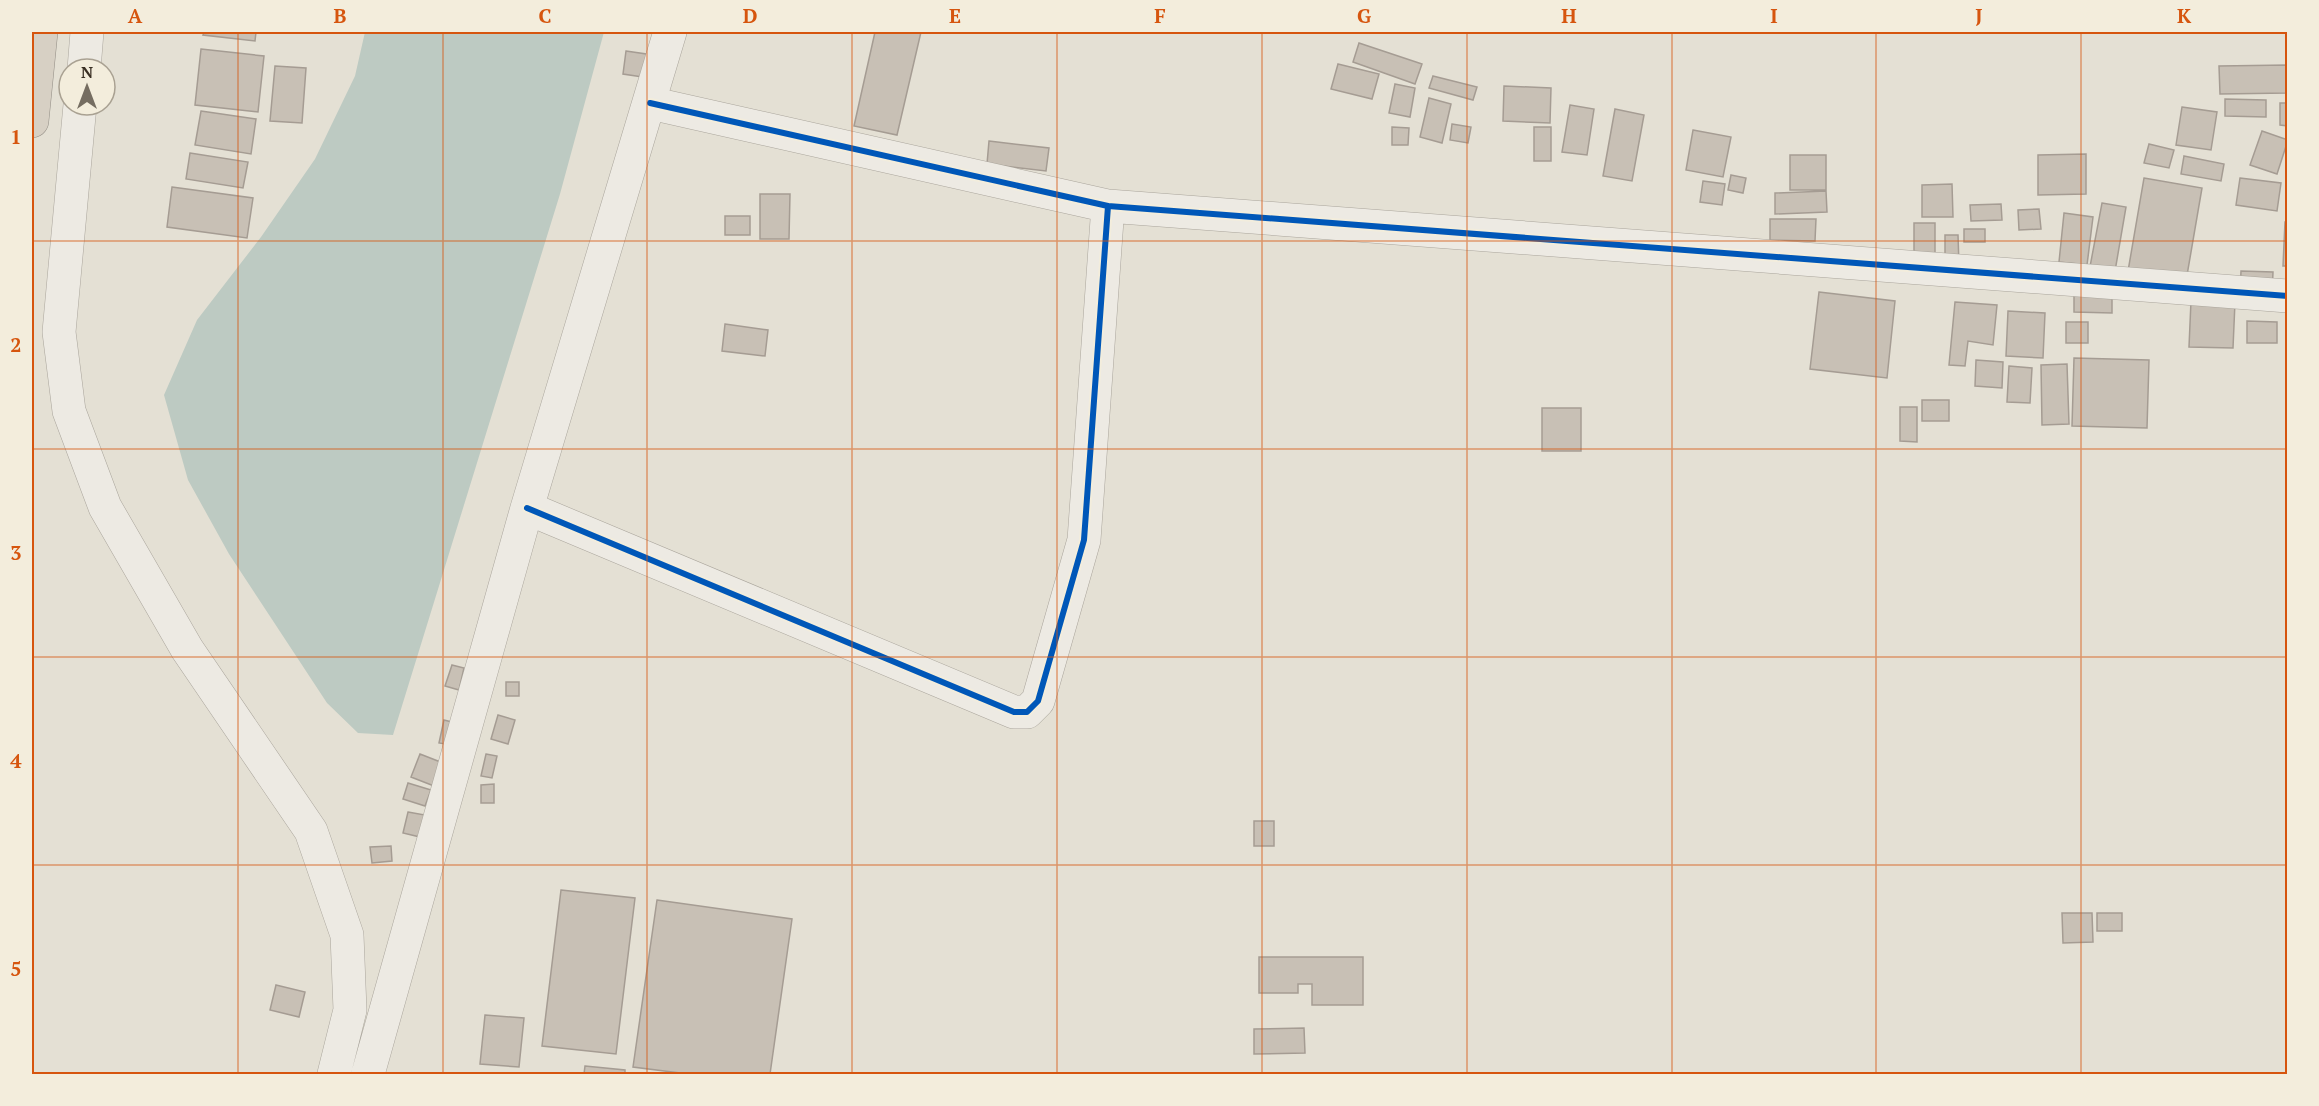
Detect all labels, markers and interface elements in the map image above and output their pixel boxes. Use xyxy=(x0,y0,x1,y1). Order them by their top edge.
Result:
text: A xyxy=(128,2,143,29)
text: B xyxy=(334,2,347,29)
text: C xyxy=(538,2,552,29)
text: D xyxy=(743,2,757,29)
text: E xyxy=(949,2,961,29)
text: F xyxy=(1154,2,1166,29)
text: G xyxy=(1357,2,1371,29)
text: H xyxy=(1561,2,1577,29)
text: I xyxy=(1770,2,1778,29)
text: J xyxy=(1975,2,1983,29)
text: K xyxy=(2177,2,2192,29)
north arrow xyxy=(57,57,117,117)
text: N xyxy=(81,61,93,83)
text: 1 xyxy=(10,123,22,150)
text: 2 xyxy=(10,331,22,358)
text: 3 xyxy=(10,539,22,566)
text: 4 xyxy=(10,747,22,774)
text: 5 xyxy=(10,955,22,982)

